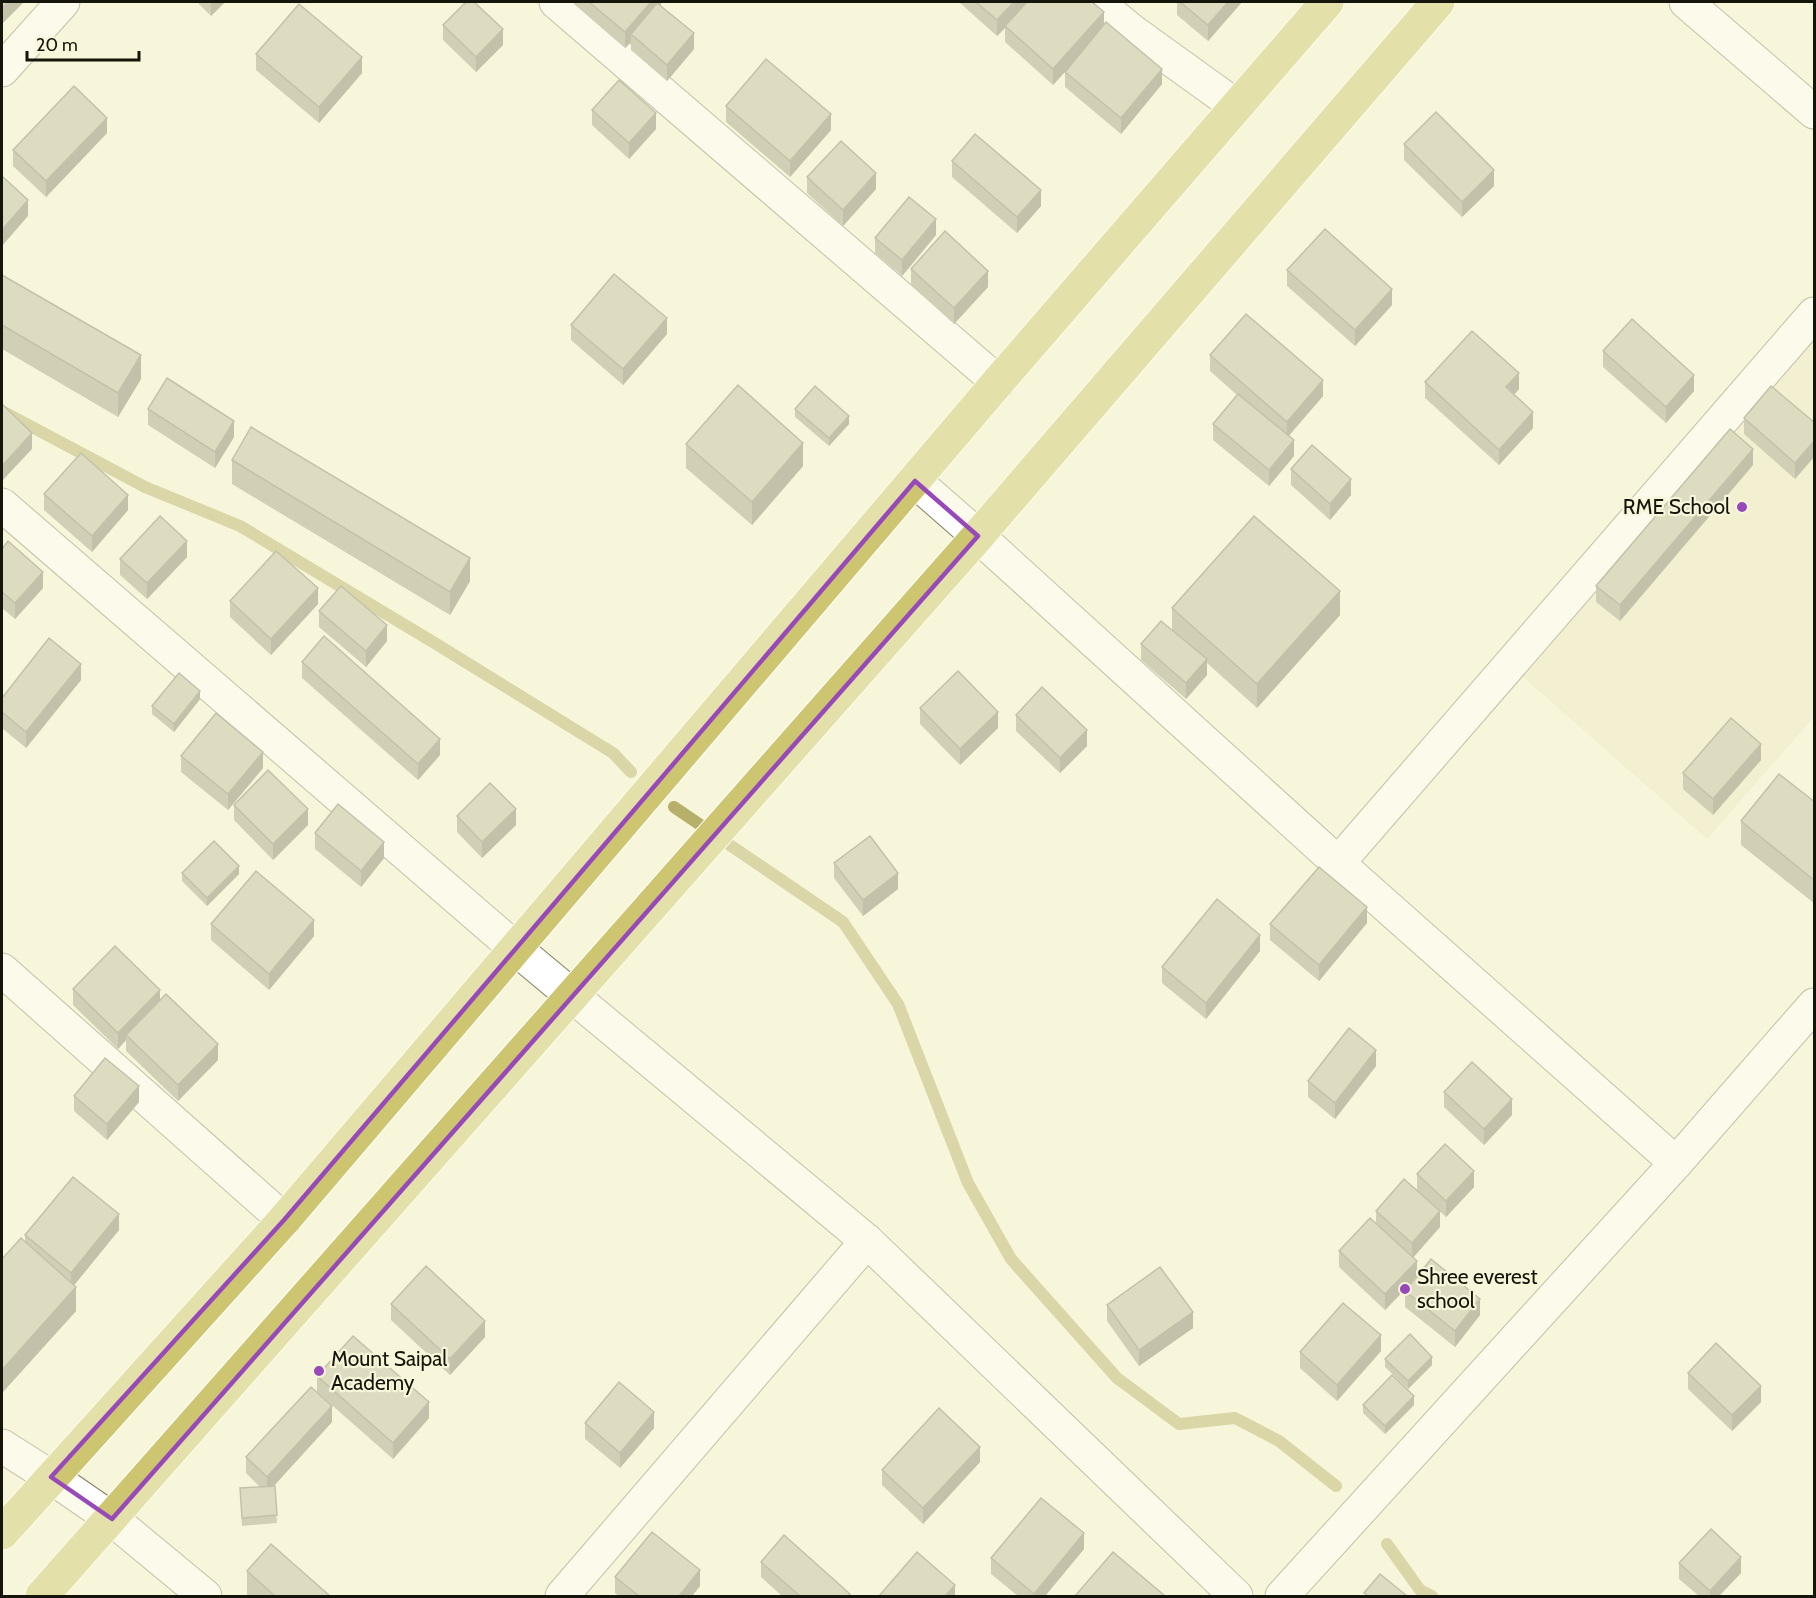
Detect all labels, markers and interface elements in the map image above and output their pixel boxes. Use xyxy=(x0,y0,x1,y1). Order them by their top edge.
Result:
scale bar xyxy=(27,24,140,62)
text: 20 m xyxy=(36,34,78,56)
place label: RME School xyxy=(1623,494,1730,519)
marker: RME School xyxy=(1735,500,1749,514)
place label: Shree everest school xyxy=(1417,1264,1538,1313)
marker: Shree everest school xyxy=(1398,1282,1412,1296)
place label: Mount Saipal Academy xyxy=(331,1346,447,1395)
marker: Mount Saipal Academy xyxy=(312,1364,326,1378)

